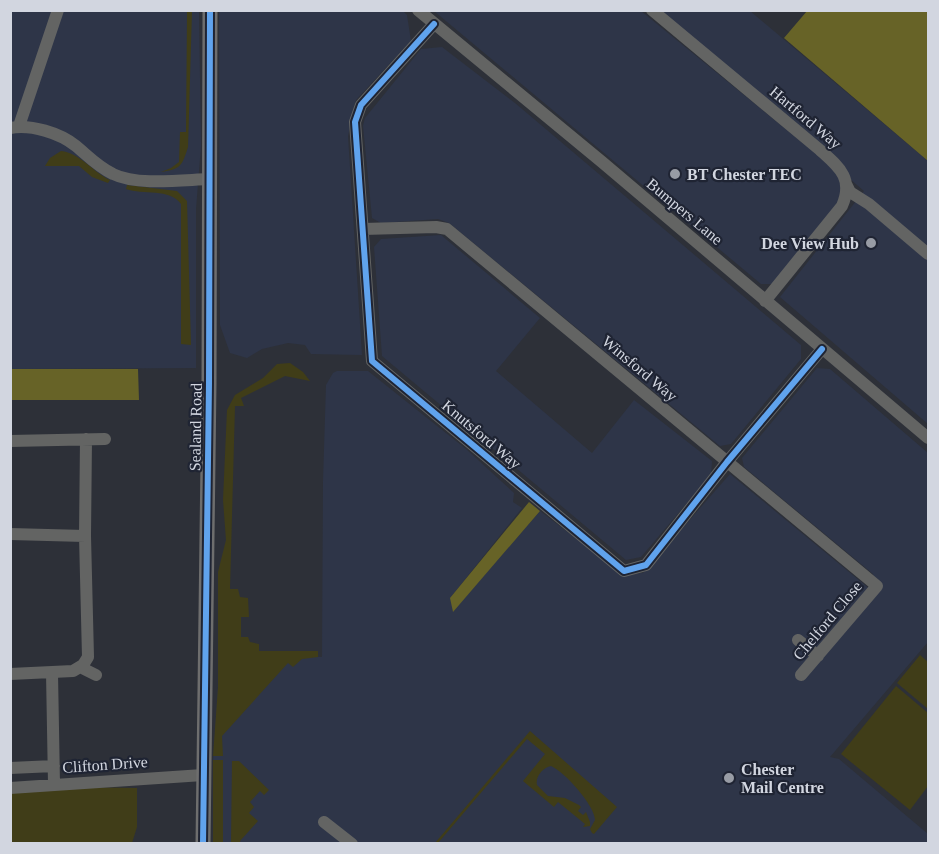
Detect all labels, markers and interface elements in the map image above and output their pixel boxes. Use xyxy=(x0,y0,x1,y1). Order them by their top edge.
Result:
street label: Hartford Way xyxy=(766,83,845,153)
place label: BT Chester TEC xyxy=(687,166,802,183)
marker: BT Chester TEC xyxy=(668,167,682,181)
street label: Bumpers Lane xyxy=(643,175,726,249)
place label: Dee View Hub xyxy=(761,235,859,252)
marker: Dee View Hub xyxy=(864,236,878,250)
street label: Winsford Way xyxy=(598,332,681,405)
street label: Sealand Road xyxy=(186,383,205,471)
street label: Knutsford Way xyxy=(438,397,524,473)
street label: Chelford Close xyxy=(790,578,865,663)
street label: Clifton Drive xyxy=(62,753,148,776)
place label: Chester Mail Centre xyxy=(741,761,824,796)
marker: Chester Mail Centre xyxy=(722,771,736,785)

